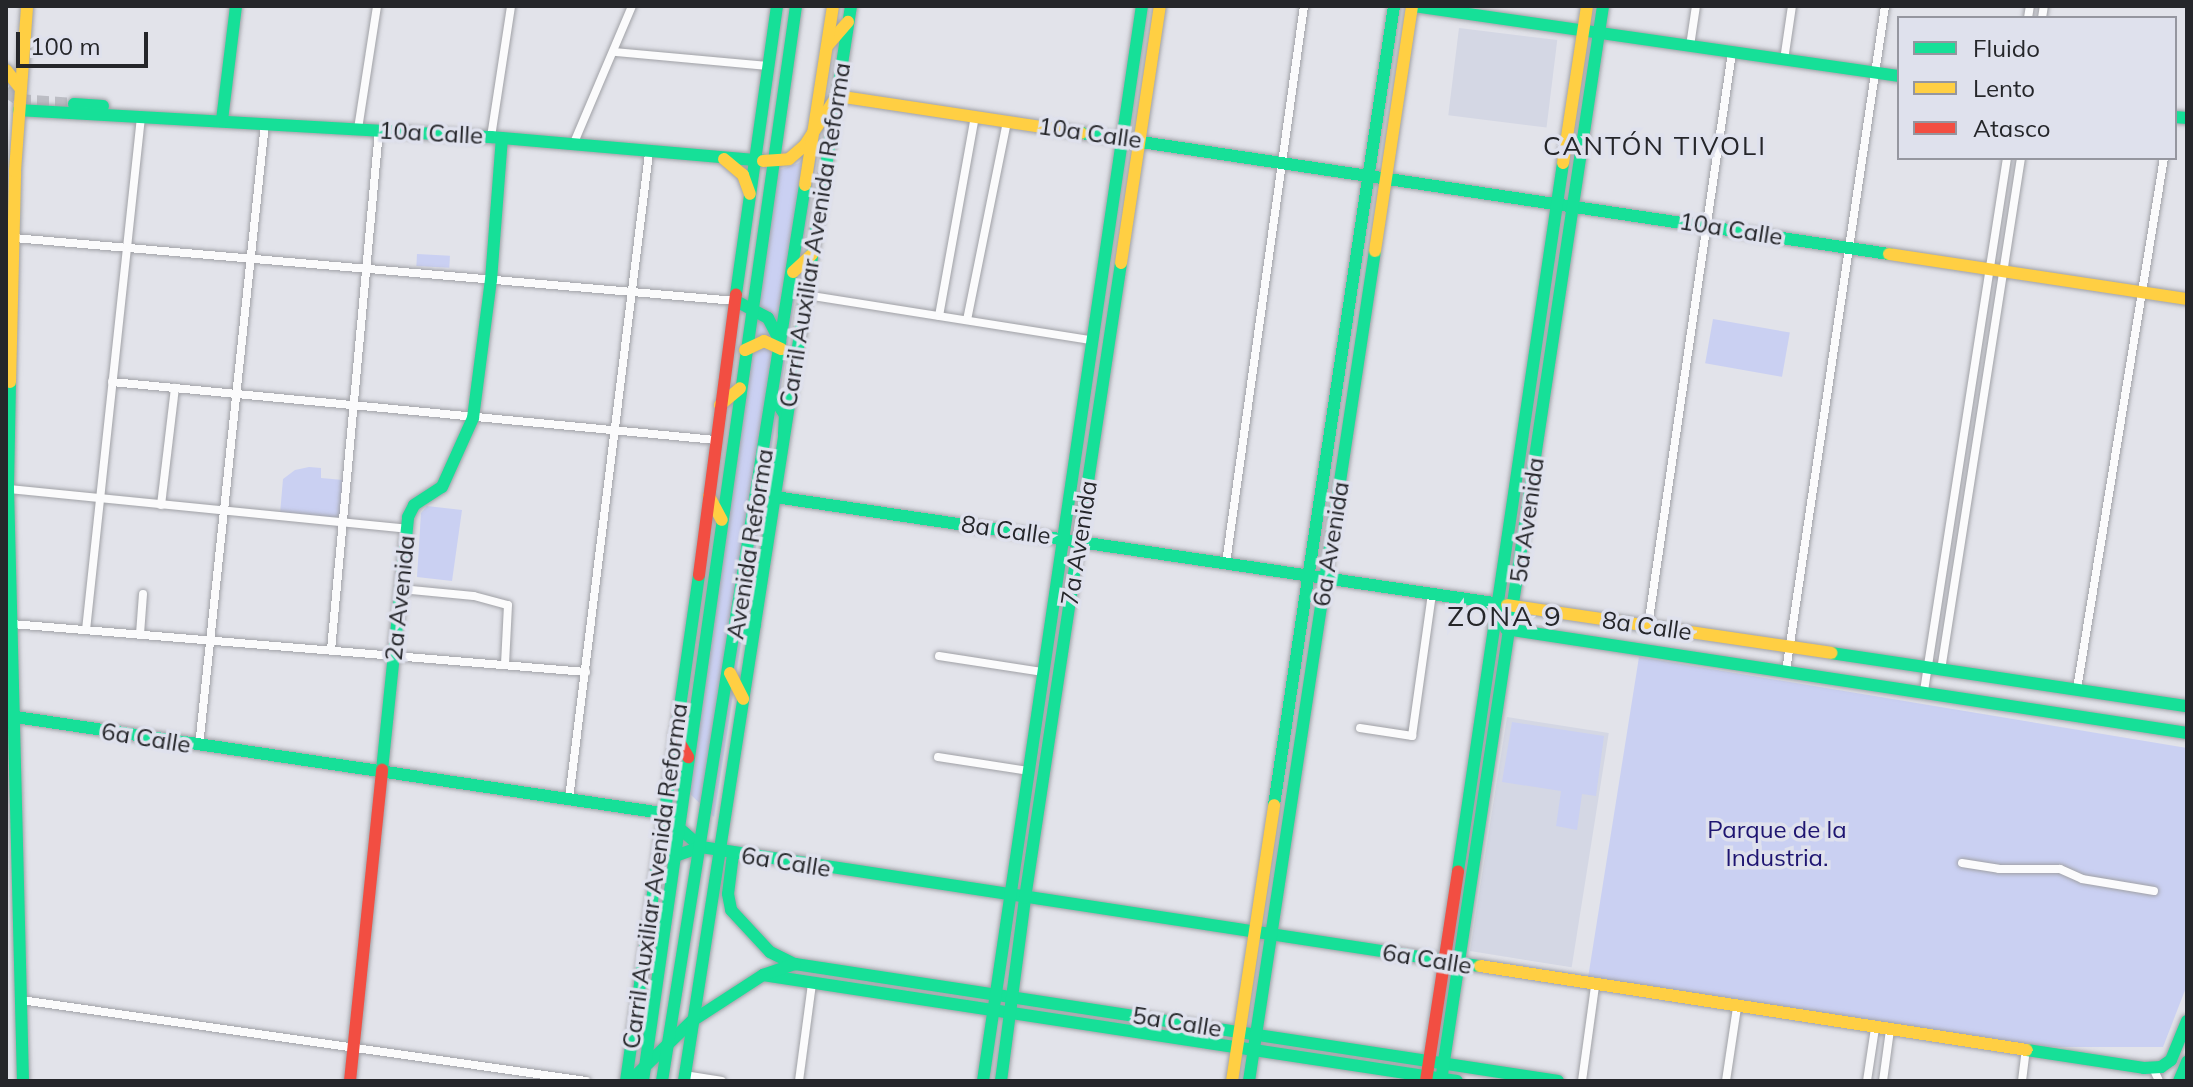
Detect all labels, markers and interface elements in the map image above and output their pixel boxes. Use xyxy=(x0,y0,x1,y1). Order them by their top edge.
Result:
scale bar xyxy=(20,16,152,66)
legend xyxy=(1897,16,2177,160)
text: 100 m xyxy=(30,31,101,61)
text: Fluido xyxy=(1973,33,2040,63)
street label: Carril Auxiliar Avenida Reforma xyxy=(773,60,857,410)
text: Lento xyxy=(1973,73,2035,103)
street label: 10a Calle xyxy=(1036,111,1144,155)
text: Atasco xyxy=(1973,113,2050,143)
street label: 10a Calle xyxy=(378,116,484,150)
district label: CANTÓN TIVOLI xyxy=(1543,130,1767,162)
street label: 10a Calle xyxy=(1677,207,1785,251)
street label: Avenida Reforma xyxy=(721,447,779,641)
street label: 5a Avenida xyxy=(1504,455,1550,585)
street label: 7a Avenida xyxy=(1055,478,1103,608)
street label: 6a Avenida xyxy=(1307,479,1355,609)
street label: 8a Calle xyxy=(959,509,1053,551)
street label: 2a Avenida xyxy=(379,534,421,662)
district label: ZONA 9 xyxy=(1447,599,1563,633)
street label: 8a Calle xyxy=(1600,605,1694,647)
street label: Carril Auxiliar Avenida Reforma xyxy=(616,701,694,1051)
street label: 6a Calle xyxy=(99,717,193,759)
park label: Parque de la Industria. xyxy=(1707,816,1847,872)
street label: 6a Calle xyxy=(739,841,833,883)
street label: 6a Calle xyxy=(1380,938,1474,980)
street label: 5a Calle xyxy=(1130,1001,1224,1043)

